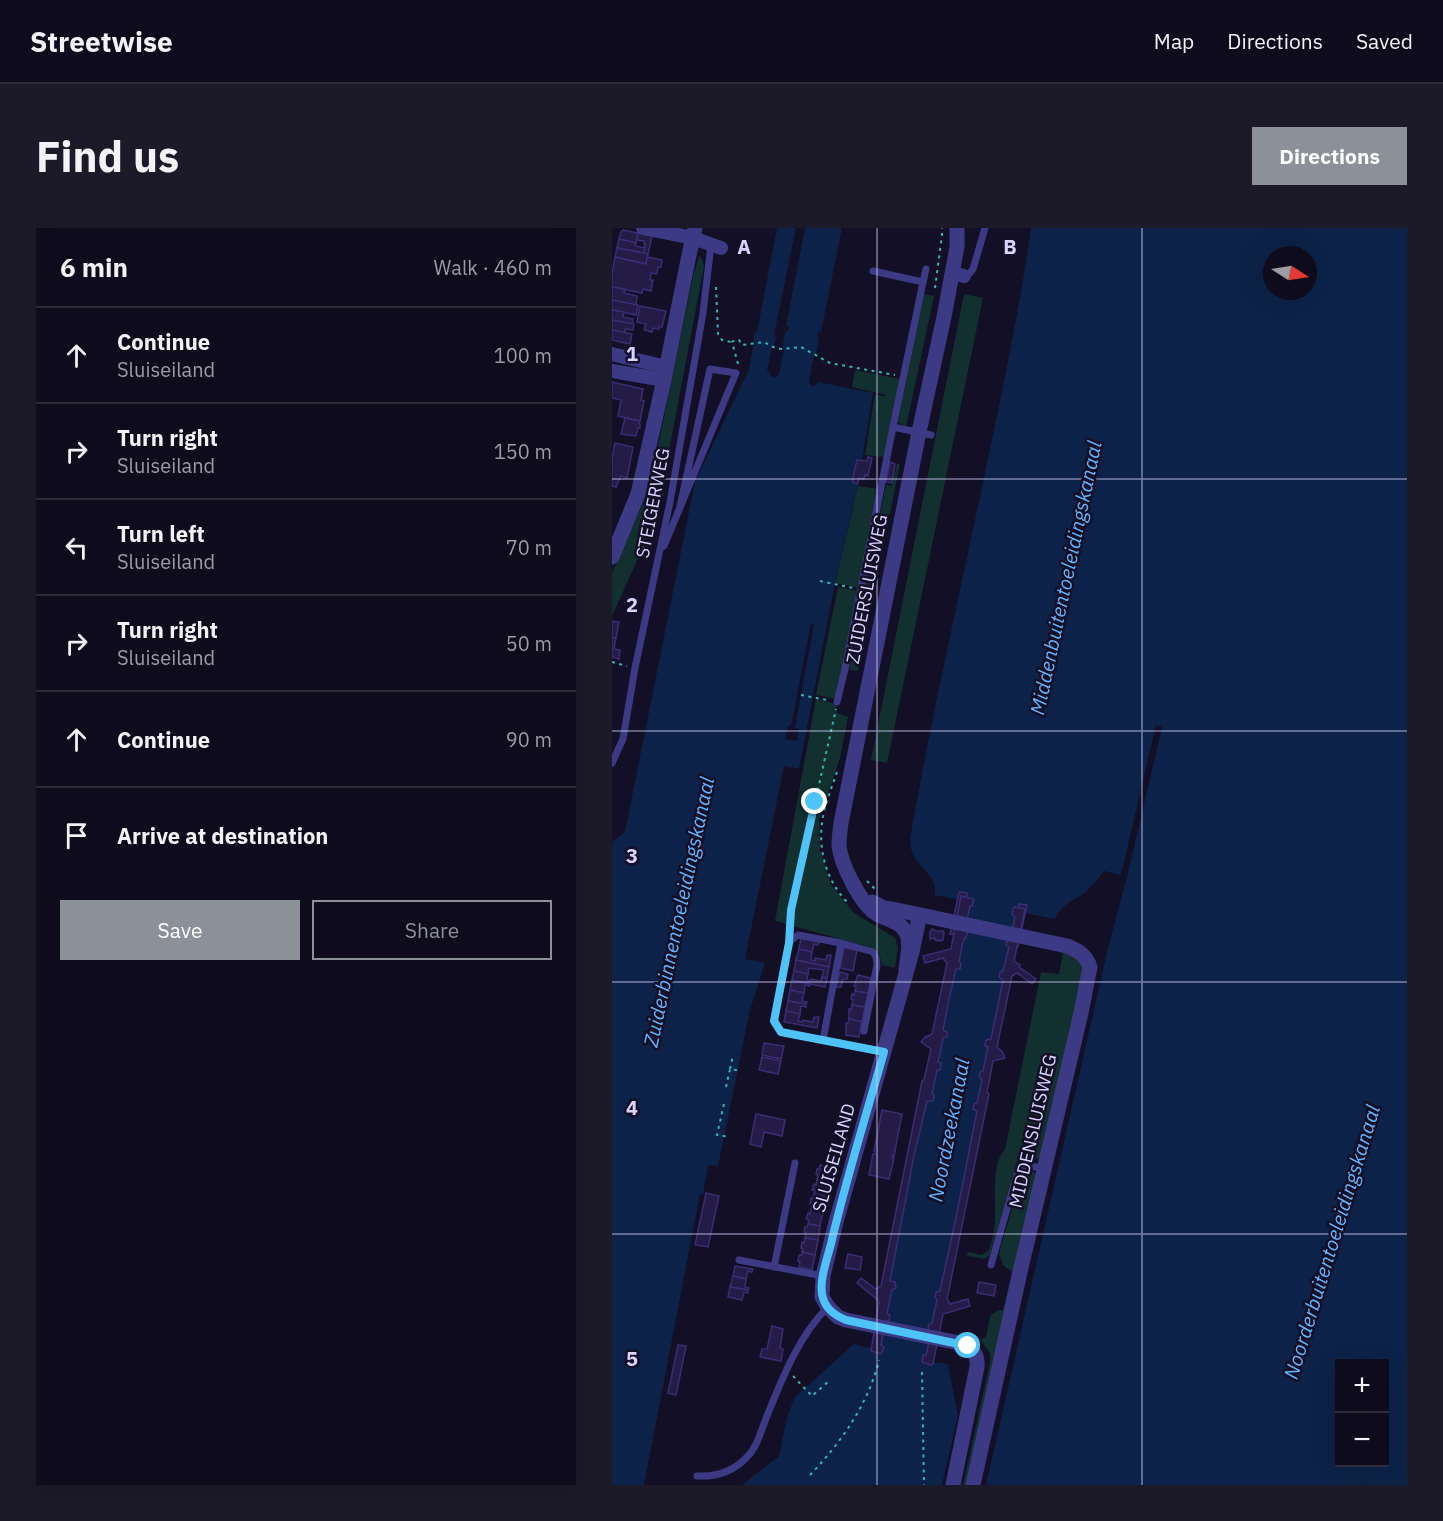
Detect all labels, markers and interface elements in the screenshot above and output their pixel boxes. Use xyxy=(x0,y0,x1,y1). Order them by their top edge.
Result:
text: Streetwise xyxy=(30,23,173,60)
text: Map xyxy=(1154,27,1194,55)
text: Directions xyxy=(1227,27,1323,55)
text: Saved xyxy=(1356,27,1413,55)
button: Directions xyxy=(1252,127,1407,185)
text: Find us xyxy=(36,129,179,184)
text: A xyxy=(737,233,751,260)
text: B xyxy=(1003,233,1017,260)
north arrow xyxy=(1263,246,1317,300)
text: 6 min xyxy=(60,250,128,284)
text: Walk · 460 m xyxy=(434,254,552,281)
text: Continue xyxy=(117,327,210,356)
icon: ahead xyxy=(60,339,93,372)
text: 1 xyxy=(626,340,638,367)
text: 100 m xyxy=(494,342,552,369)
text: Sluiseiland xyxy=(117,356,215,383)
text: Turn right xyxy=(117,423,218,452)
icon: right xyxy=(60,435,93,468)
text: 150 m xyxy=(494,438,552,465)
water label: Middenbuitentoeleidingskanaal xyxy=(1023,438,1108,717)
street label: STEIGERWEG xyxy=(631,446,674,560)
text: Sluiseiland xyxy=(117,452,215,479)
street label: ZUIDERSLUISWEG xyxy=(841,512,892,666)
text: Turn left xyxy=(117,519,205,548)
icon: left xyxy=(60,531,93,564)
text: 70 m xyxy=(506,534,552,561)
text: Sluiseiland xyxy=(117,548,215,575)
text: 2 xyxy=(626,591,638,618)
text: Turn right xyxy=(117,615,218,644)
icon: right xyxy=(60,627,93,660)
text: 50 m xyxy=(506,630,552,657)
text: Sluiseiland xyxy=(117,644,215,671)
icon: ahead xyxy=(60,723,93,756)
text: Continue xyxy=(117,725,210,754)
text: 90 m xyxy=(506,726,552,753)
water label: Zuiderbinnentoeleidingskanaal xyxy=(636,774,720,1050)
route end xyxy=(801,788,827,814)
icon: arrive xyxy=(60,819,93,852)
text: Arrive at destination xyxy=(117,821,328,850)
text: 3 xyxy=(626,842,638,869)
button: Save xyxy=(60,900,300,960)
button: Share xyxy=(312,900,552,960)
street label: MIDDENSLUISWEG xyxy=(1004,1052,1061,1210)
water label: Noordzeekanaal xyxy=(921,1055,976,1204)
text: 4 xyxy=(626,1094,638,1121)
street label: SLUISEILAND xyxy=(807,1101,860,1215)
water label: Noorderbuitentoeleidingskanaal xyxy=(1277,1101,1386,1382)
route start xyxy=(954,1332,980,1358)
text: 5 xyxy=(626,1345,638,1372)
map controls xyxy=(1335,1359,1389,1467)
button: + xyxy=(1335,1359,1389,1413)
button: − xyxy=(1335,1413,1389,1467)

